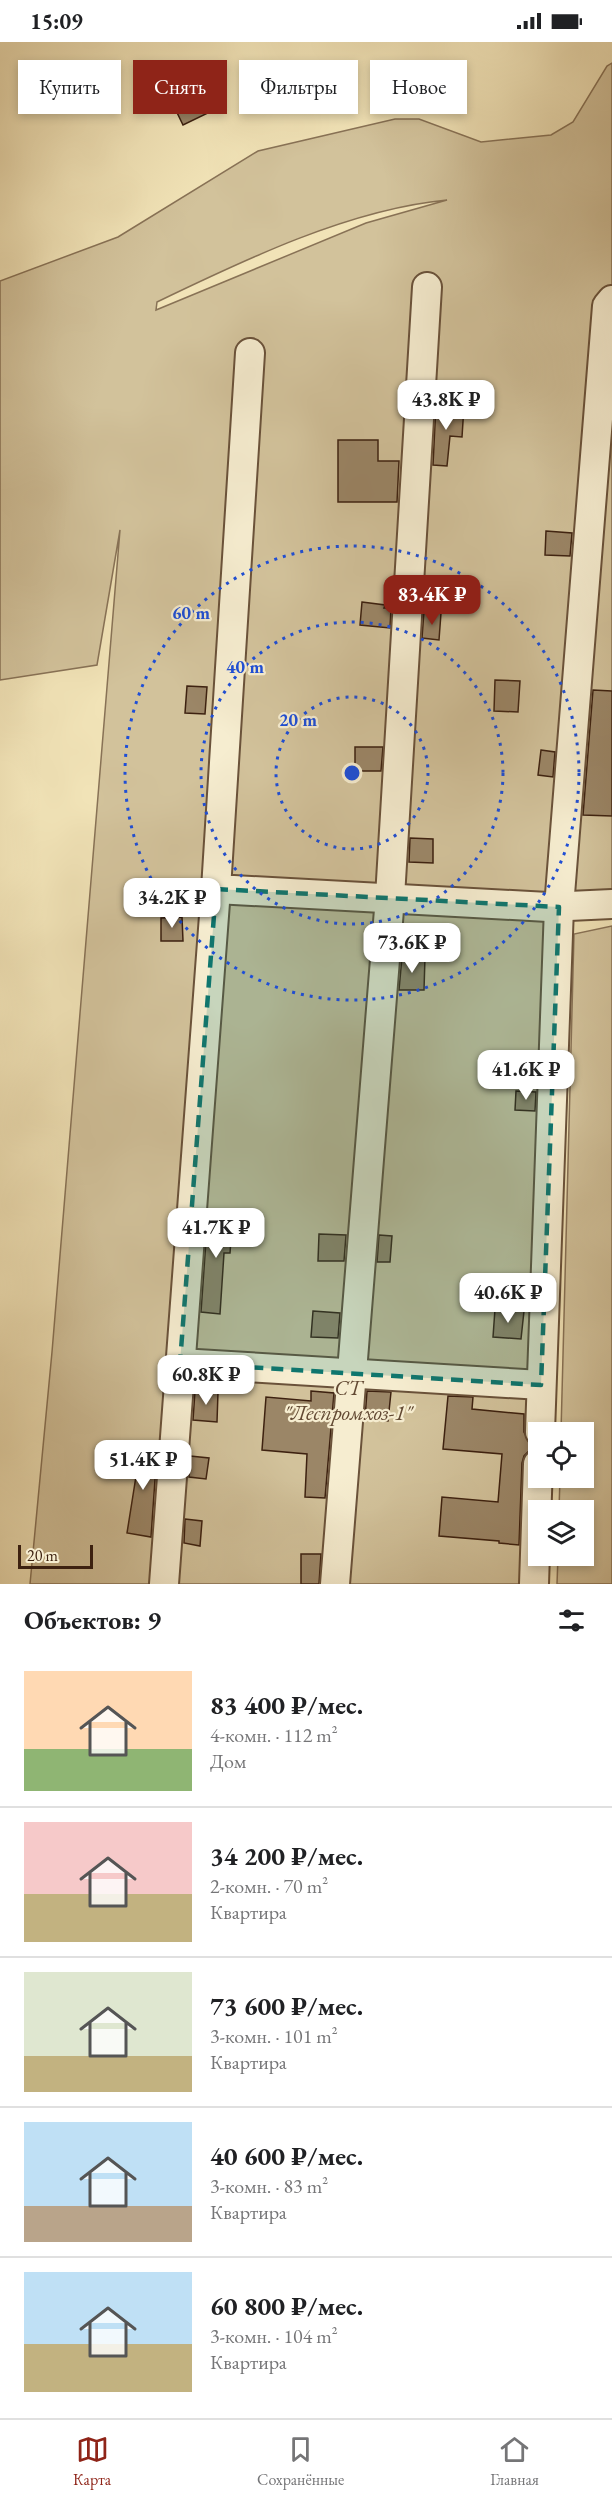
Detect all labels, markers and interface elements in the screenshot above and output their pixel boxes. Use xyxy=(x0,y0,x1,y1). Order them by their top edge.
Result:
text: 15:09 xyxy=(30,7,83,36)
chip: Купить xyxy=(18,60,121,114)
chip: Снять xyxy=(133,60,227,114)
chip: Фильтры xyxy=(239,60,358,114)
chip: Новое xyxy=(370,60,467,114)
pin: 43.8K ₽ xyxy=(391,380,501,431)
text: 43.8K ₽ xyxy=(412,386,480,412)
pin: 83.4K ₽ xyxy=(377,575,487,626)
text: 83.4K ₽ xyxy=(398,581,466,607)
text: 60 m xyxy=(172,601,210,624)
text: 40 m xyxy=(226,655,264,678)
text: 20 m xyxy=(279,708,317,731)
centre of rings xyxy=(342,763,362,783)
pin: 34.2K ₽ xyxy=(117,878,227,929)
text: 34.2K ₽ xyxy=(138,884,206,910)
pin: 73.6K ₽ xyxy=(357,923,467,974)
text: 73.6K ₽ xyxy=(378,929,446,955)
pin: 41.6K ₽ xyxy=(471,1050,581,1101)
text: 41.6K ₽ xyxy=(492,1056,560,1082)
pin: 41.7K ₽ xyxy=(161,1208,271,1259)
text: 41.7K ₽ xyxy=(182,1214,250,1240)
pin: 40.6K ₽ xyxy=(453,1273,563,1324)
text: 40.6K ₽ xyxy=(474,1279,542,1305)
pin: 60.8K ₽ xyxy=(151,1355,261,1406)
text: 60.8K ₽ xyxy=(172,1361,240,1387)
park label: СТ "Леспромхоз-1" xyxy=(284,1373,415,1427)
map controls xyxy=(528,1422,594,1566)
button: locate xyxy=(528,1422,594,1488)
pin: 51.4K ₽ xyxy=(88,1440,198,1491)
text: 51.4K ₽ xyxy=(109,1446,177,1472)
button: layers xyxy=(528,1500,594,1566)
scale bar xyxy=(18,1542,93,1570)
text: 20 m xyxy=(27,1545,58,1566)
text: Объектов: 9 xyxy=(24,1603,161,1637)
icon: filters xyxy=(555,1604,588,1637)
text: 83 400 ₽/мес. xyxy=(210,1688,363,1722)
icon: home xyxy=(72,1695,144,1767)
text: 4-комн. · 112 m² xyxy=(210,1722,338,1748)
text: Дом xyxy=(210,1748,246,1774)
text: 34 200 ₽/мес. xyxy=(210,1839,363,1873)
icon: home xyxy=(72,1846,144,1918)
text: 2-комн. · 70 m² xyxy=(210,1873,328,1899)
text: Квартира xyxy=(210,1899,287,1925)
text: 73 600 ₽/мес. xyxy=(210,1989,363,2023)
icon: home xyxy=(72,1996,144,2068)
text: 3-комн. · 101 m² xyxy=(210,2023,338,2049)
text: Квартира xyxy=(210,2049,287,2075)
text: 40 600 ₽/мес. xyxy=(210,2139,363,2173)
icon: home xyxy=(72,2146,144,2218)
text: 3-комн. · 83 m² xyxy=(210,2173,328,2199)
text: Квартира xyxy=(210,2199,287,2225)
text: 60 800 ₽/мес. xyxy=(210,2289,363,2323)
icon: home xyxy=(72,2296,144,2368)
text: 3-комн. · 104 m² xyxy=(210,2323,338,2349)
text: Квартира xyxy=(210,2349,287,2375)
tab: Карта xyxy=(73,2433,111,2490)
tab: Сохранённые xyxy=(257,2433,344,2490)
tab: Главная xyxy=(490,2433,539,2490)

